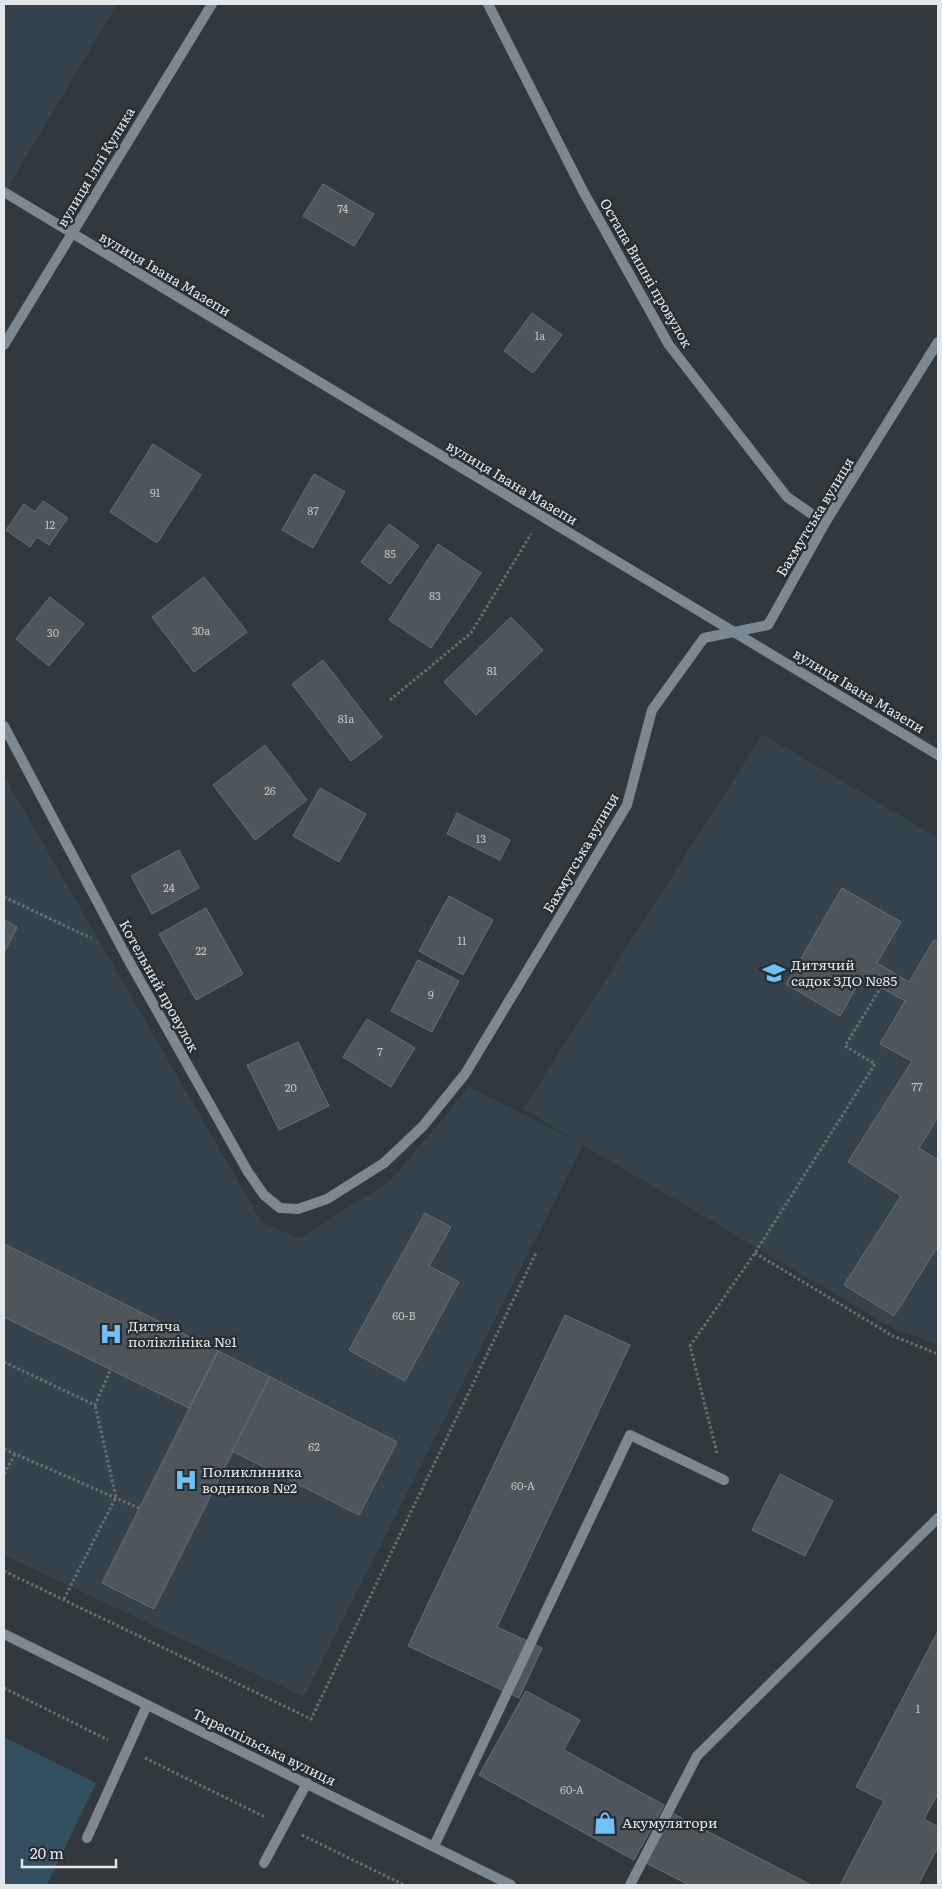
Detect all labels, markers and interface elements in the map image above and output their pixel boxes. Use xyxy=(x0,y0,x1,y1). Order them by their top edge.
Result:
street label: вулиця Іллі Кулика xyxy=(51,102,139,230)
street label: Остапа Вишні провулок xyxy=(596,194,698,351)
house number: 74 xyxy=(338,200,348,216)
street label: вулиця Івана Мазепи xyxy=(96,226,235,320)
house number: 1а xyxy=(535,327,545,343)
street label: вулиця Івана Мазепи xyxy=(443,435,582,529)
street label: Бахмутська вулиця xyxy=(771,453,858,580)
house number: 91 xyxy=(150,484,161,500)
house number: 87 xyxy=(307,502,319,518)
house number: 12 xyxy=(45,516,55,532)
house number: 85 xyxy=(384,545,396,561)
house number: 83 xyxy=(429,587,441,603)
house number: 30а xyxy=(192,622,210,638)
house number: 30 xyxy=(47,624,59,640)
street label: вулиця Івана Мазепи xyxy=(790,643,929,737)
house number: 81 xyxy=(487,662,498,678)
house number: 81а xyxy=(338,710,354,726)
house number: 26 xyxy=(264,782,276,798)
street label: Бахмутська вулиця xyxy=(537,789,623,916)
house number: 13 xyxy=(476,830,486,846)
house number: 24 xyxy=(163,879,175,895)
street label: Котельний провулок xyxy=(115,916,205,1056)
house number: 11 xyxy=(458,932,467,948)
house number: 22 xyxy=(195,942,207,958)
place label: Дитячий садок ЗДО №85 xyxy=(791,954,897,990)
school or university icon: Дитячий садок ЗДО №85 xyxy=(761,960,787,986)
house number: 9 xyxy=(428,986,434,1002)
house number: 7 xyxy=(377,1043,383,1059)
house number: 77 xyxy=(911,1078,923,1094)
house number: 20 xyxy=(285,1079,297,1095)
house number: 60-В xyxy=(392,1307,416,1323)
place label: Дитяча поліклініка №1 xyxy=(128,1315,237,1351)
hospital icon: Дитяча поліклініка №1 xyxy=(98,1321,124,1347)
house number: 62 xyxy=(308,1438,320,1454)
place label: Поликлиника водников №2 xyxy=(202,1461,302,1497)
hospital icon: Поликлиника водников №2 xyxy=(173,1467,199,1493)
house number: 60-А xyxy=(511,1477,535,1493)
house number: 1 xyxy=(916,1700,921,1716)
street label: Тираспільська вулиця xyxy=(189,1703,340,1790)
house number: 60-А xyxy=(560,1781,584,1797)
shop icon: Акумулятори xyxy=(592,1810,618,1836)
place label: Акумулятори xyxy=(622,1812,718,1832)
scale bar xyxy=(22,1836,116,1868)
text: 20 m xyxy=(30,1841,64,1864)

